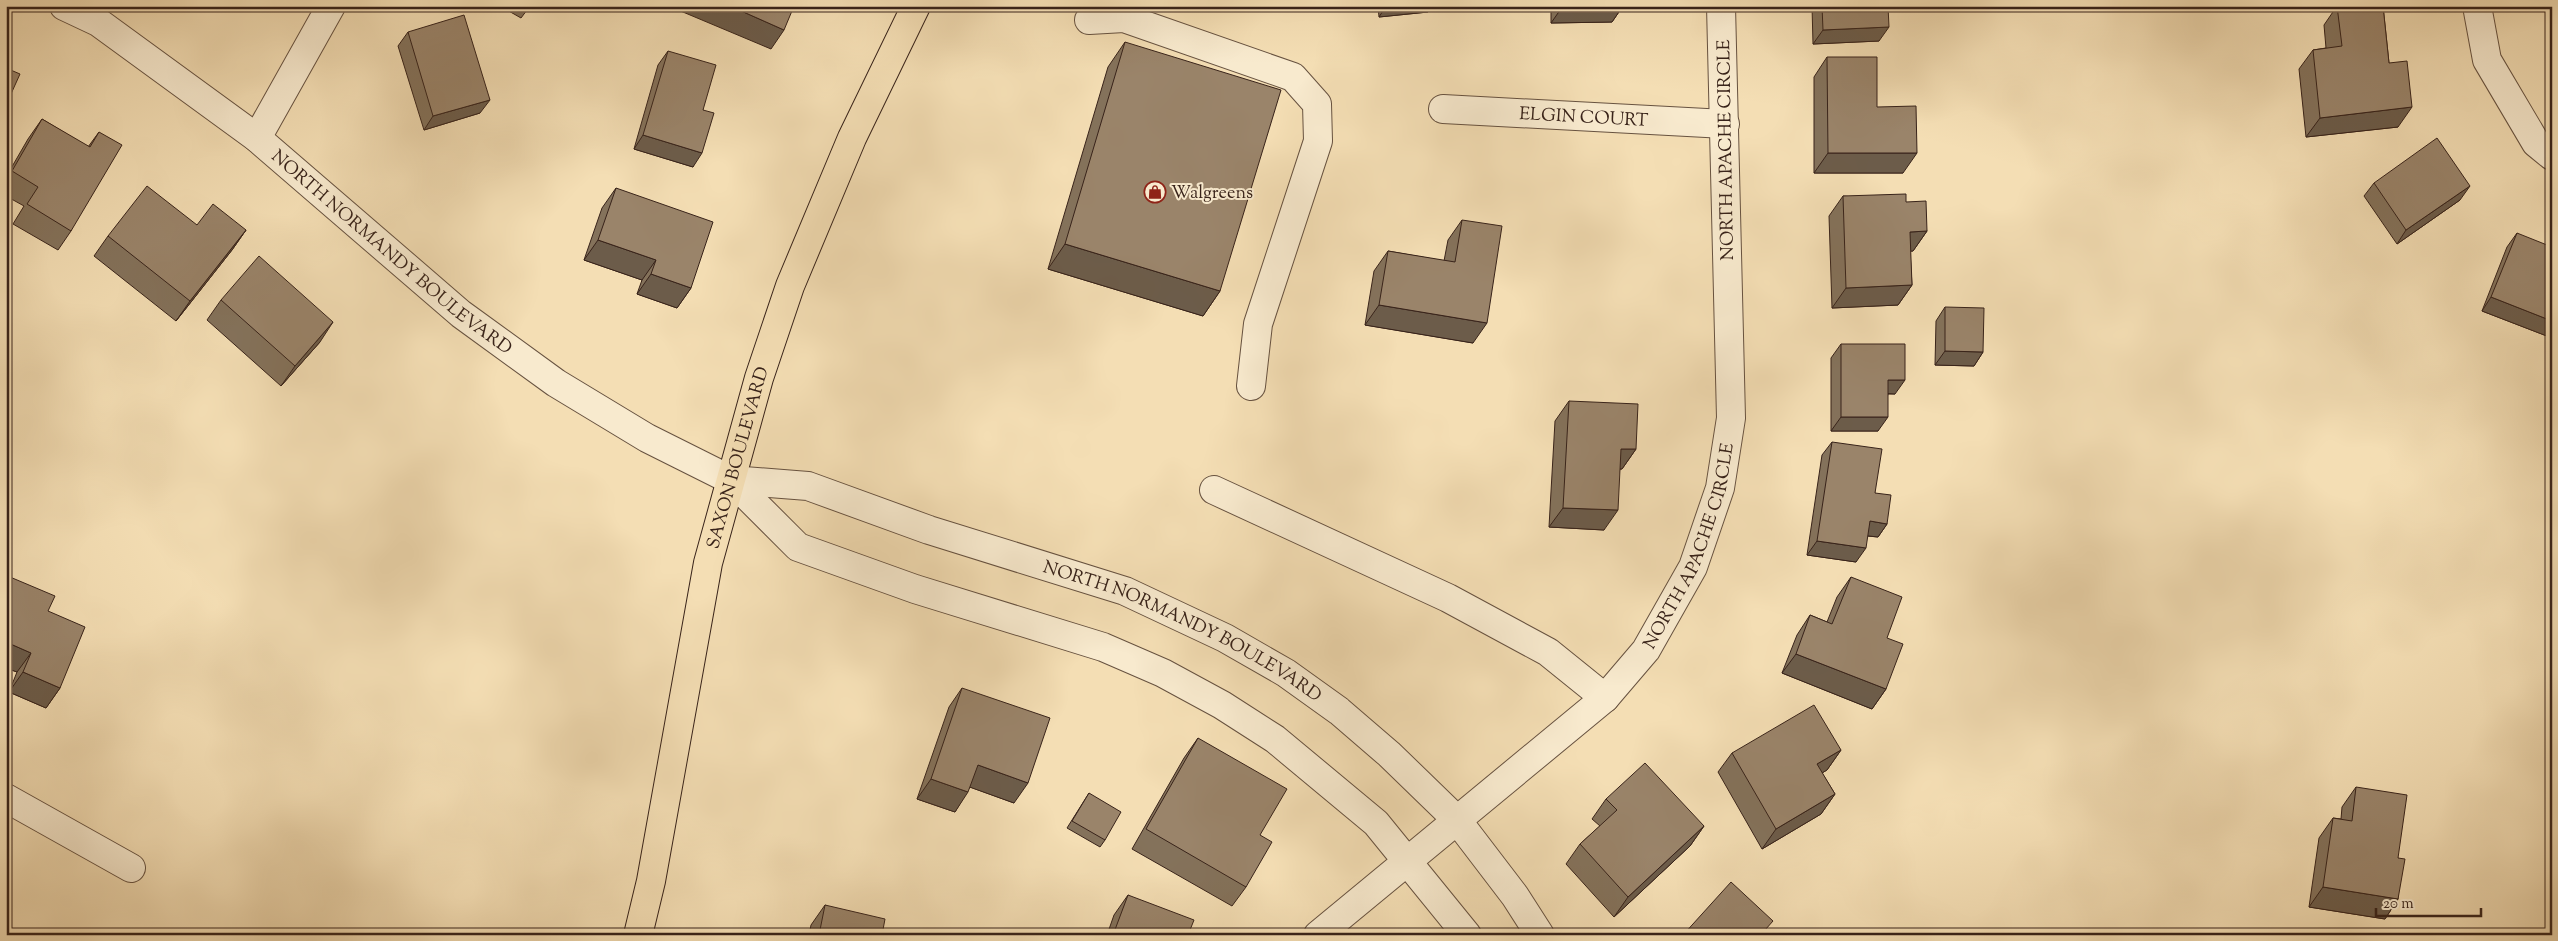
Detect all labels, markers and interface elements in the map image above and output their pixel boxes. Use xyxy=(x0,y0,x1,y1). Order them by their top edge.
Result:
street label: NORTH APACHE CIRCLE xyxy=(1712,39,1742,261)
street label: ELGIN COURT xyxy=(1519,102,1649,135)
street label: NORTH NORMANDY BOULEVARD xyxy=(265,145,517,362)
shop icon: Walgreens xyxy=(1143,180,1167,204)
place label: Walgreens xyxy=(1171,181,1253,207)
street label: SAXON BOULEVARD xyxy=(701,364,777,552)
street label: NORTH APACHE CIRCLE xyxy=(1638,441,1742,655)
street label: NORTH NORMANDY BOULEVARD xyxy=(1039,555,1326,709)
scale bar xyxy=(2376,886,2480,918)
text: 20 m xyxy=(2383,894,2414,915)

